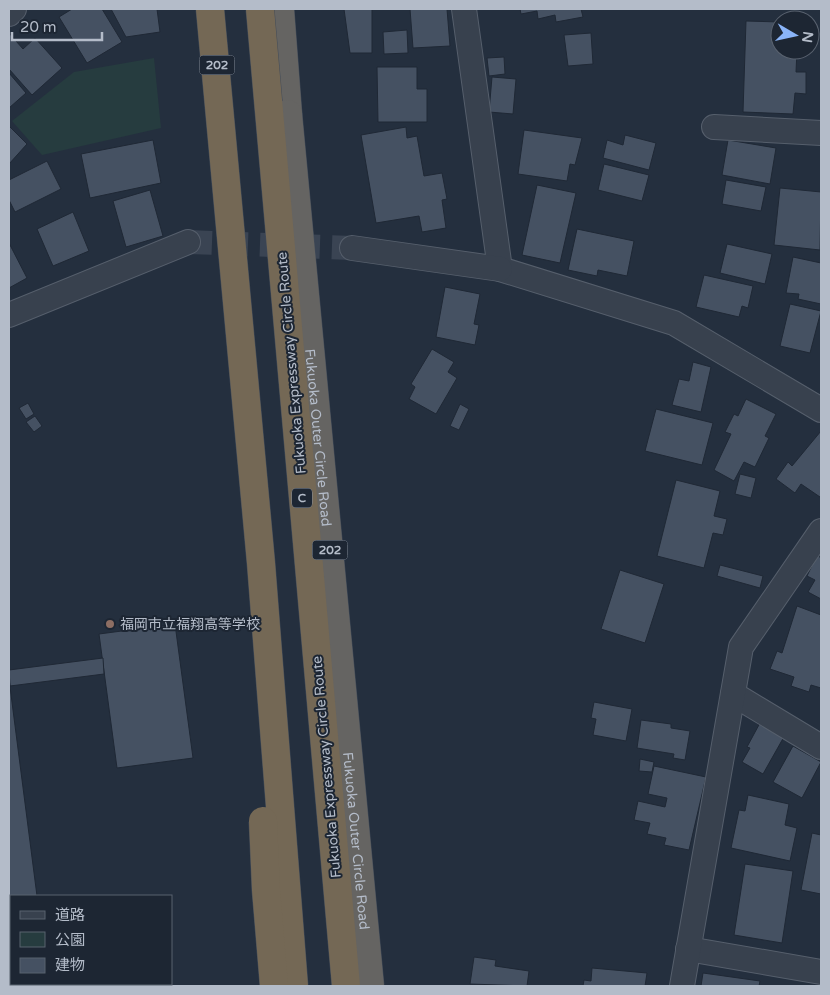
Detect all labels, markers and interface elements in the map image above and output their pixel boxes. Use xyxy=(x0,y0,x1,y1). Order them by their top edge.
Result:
scale bar xyxy=(12,10,102,42)
north arrow xyxy=(770,10,820,60)
text: 20 m xyxy=(20,18,57,36)
text: N xyxy=(798,30,817,44)
road number: 202 xyxy=(200,56,234,74)
street label: Fukuoka Expressway Circle Route xyxy=(273,251,310,475)
street label: Fukuoka Outer Circle Road xyxy=(303,348,335,528)
road number: C xyxy=(292,488,312,508)
road number: 202 xyxy=(312,540,348,560)
place label: 福岡市立福翔高等学校 xyxy=(120,616,260,633)
marker: 福岡市立福翔高等学校 xyxy=(104,618,116,630)
street label: Fukuoka Expressway Circle Route xyxy=(308,655,345,879)
street label: Fukuoka Outer Circle Road xyxy=(339,751,373,930)
legend xyxy=(10,895,172,985)
text: 道路 xyxy=(55,906,85,924)
text: 公園 xyxy=(55,931,85,949)
text: 建物 xyxy=(55,956,85,974)

